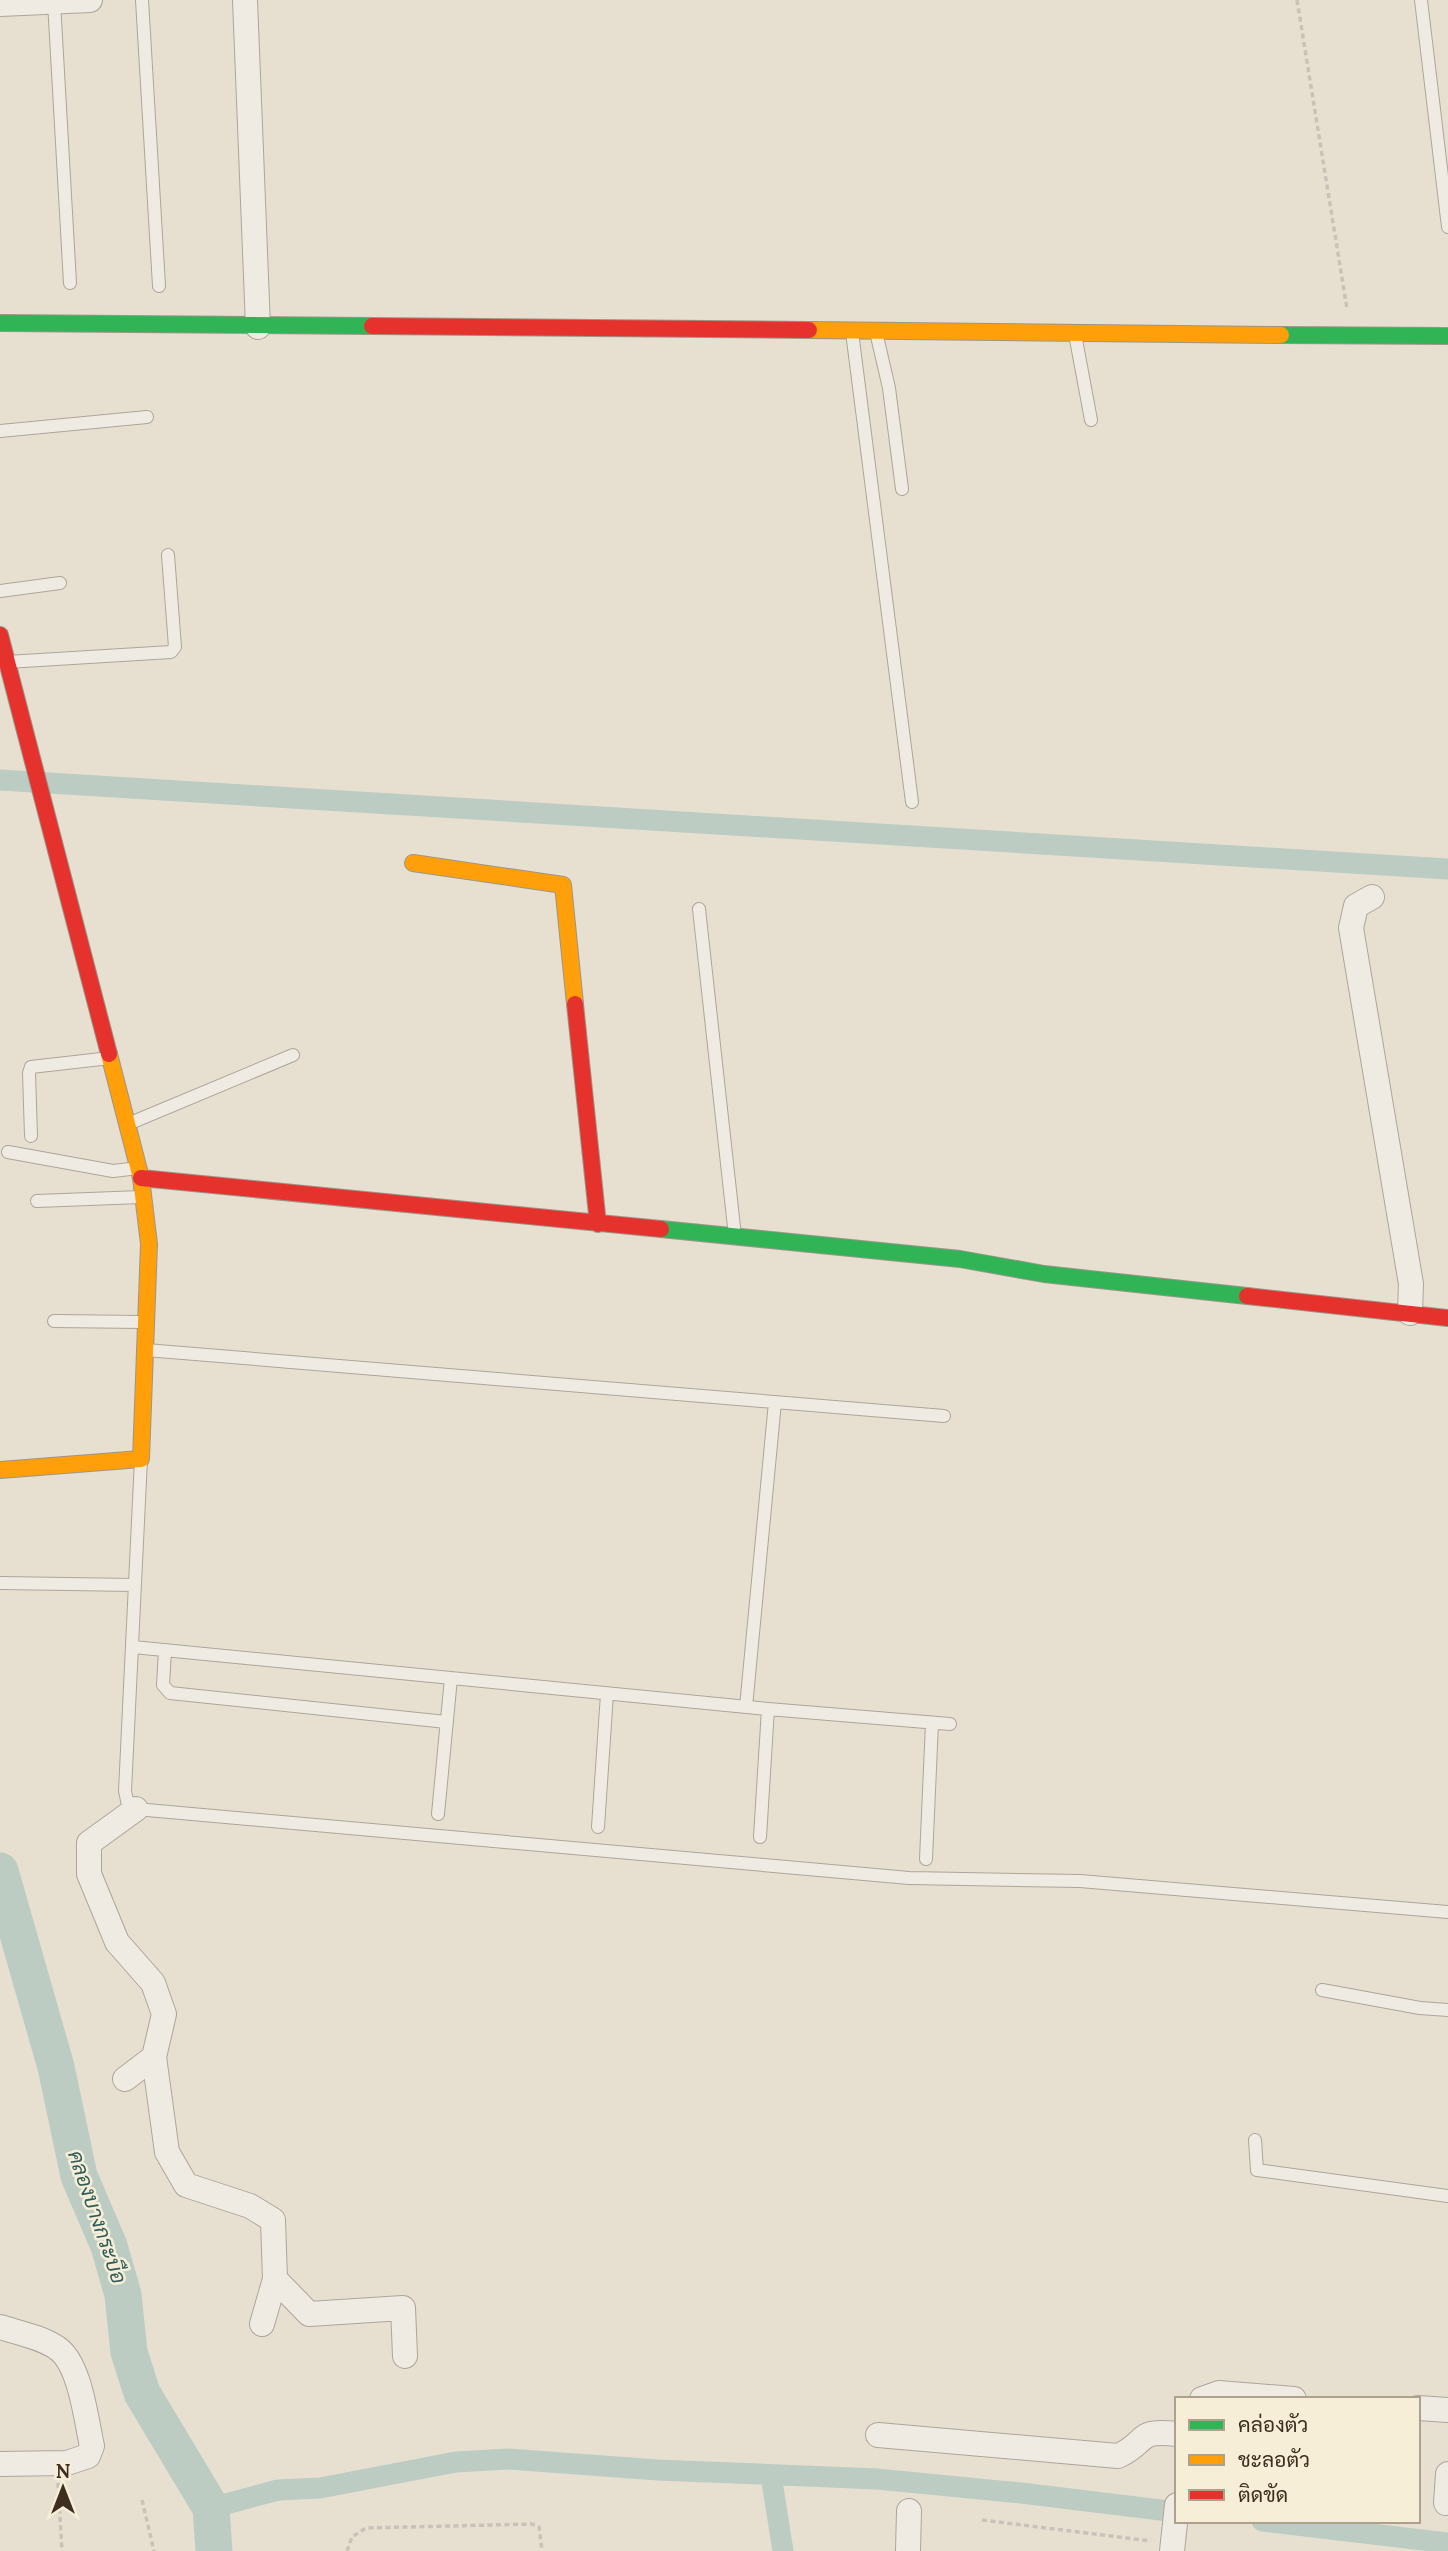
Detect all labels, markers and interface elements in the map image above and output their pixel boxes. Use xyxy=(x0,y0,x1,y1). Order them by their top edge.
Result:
water label: คลองบางกระบือ xyxy=(62,2147,133,2287)
legend xyxy=(1175,2397,1420,2523)
text: คล่องตัว xyxy=(1238,2411,1308,2438)
text: ชะลอตัว xyxy=(1238,2446,1310,2473)
north arrow xyxy=(28,2453,98,2523)
text: N xyxy=(56,2459,71,2483)
text: ติดขัด xyxy=(1238,2481,1288,2508)

